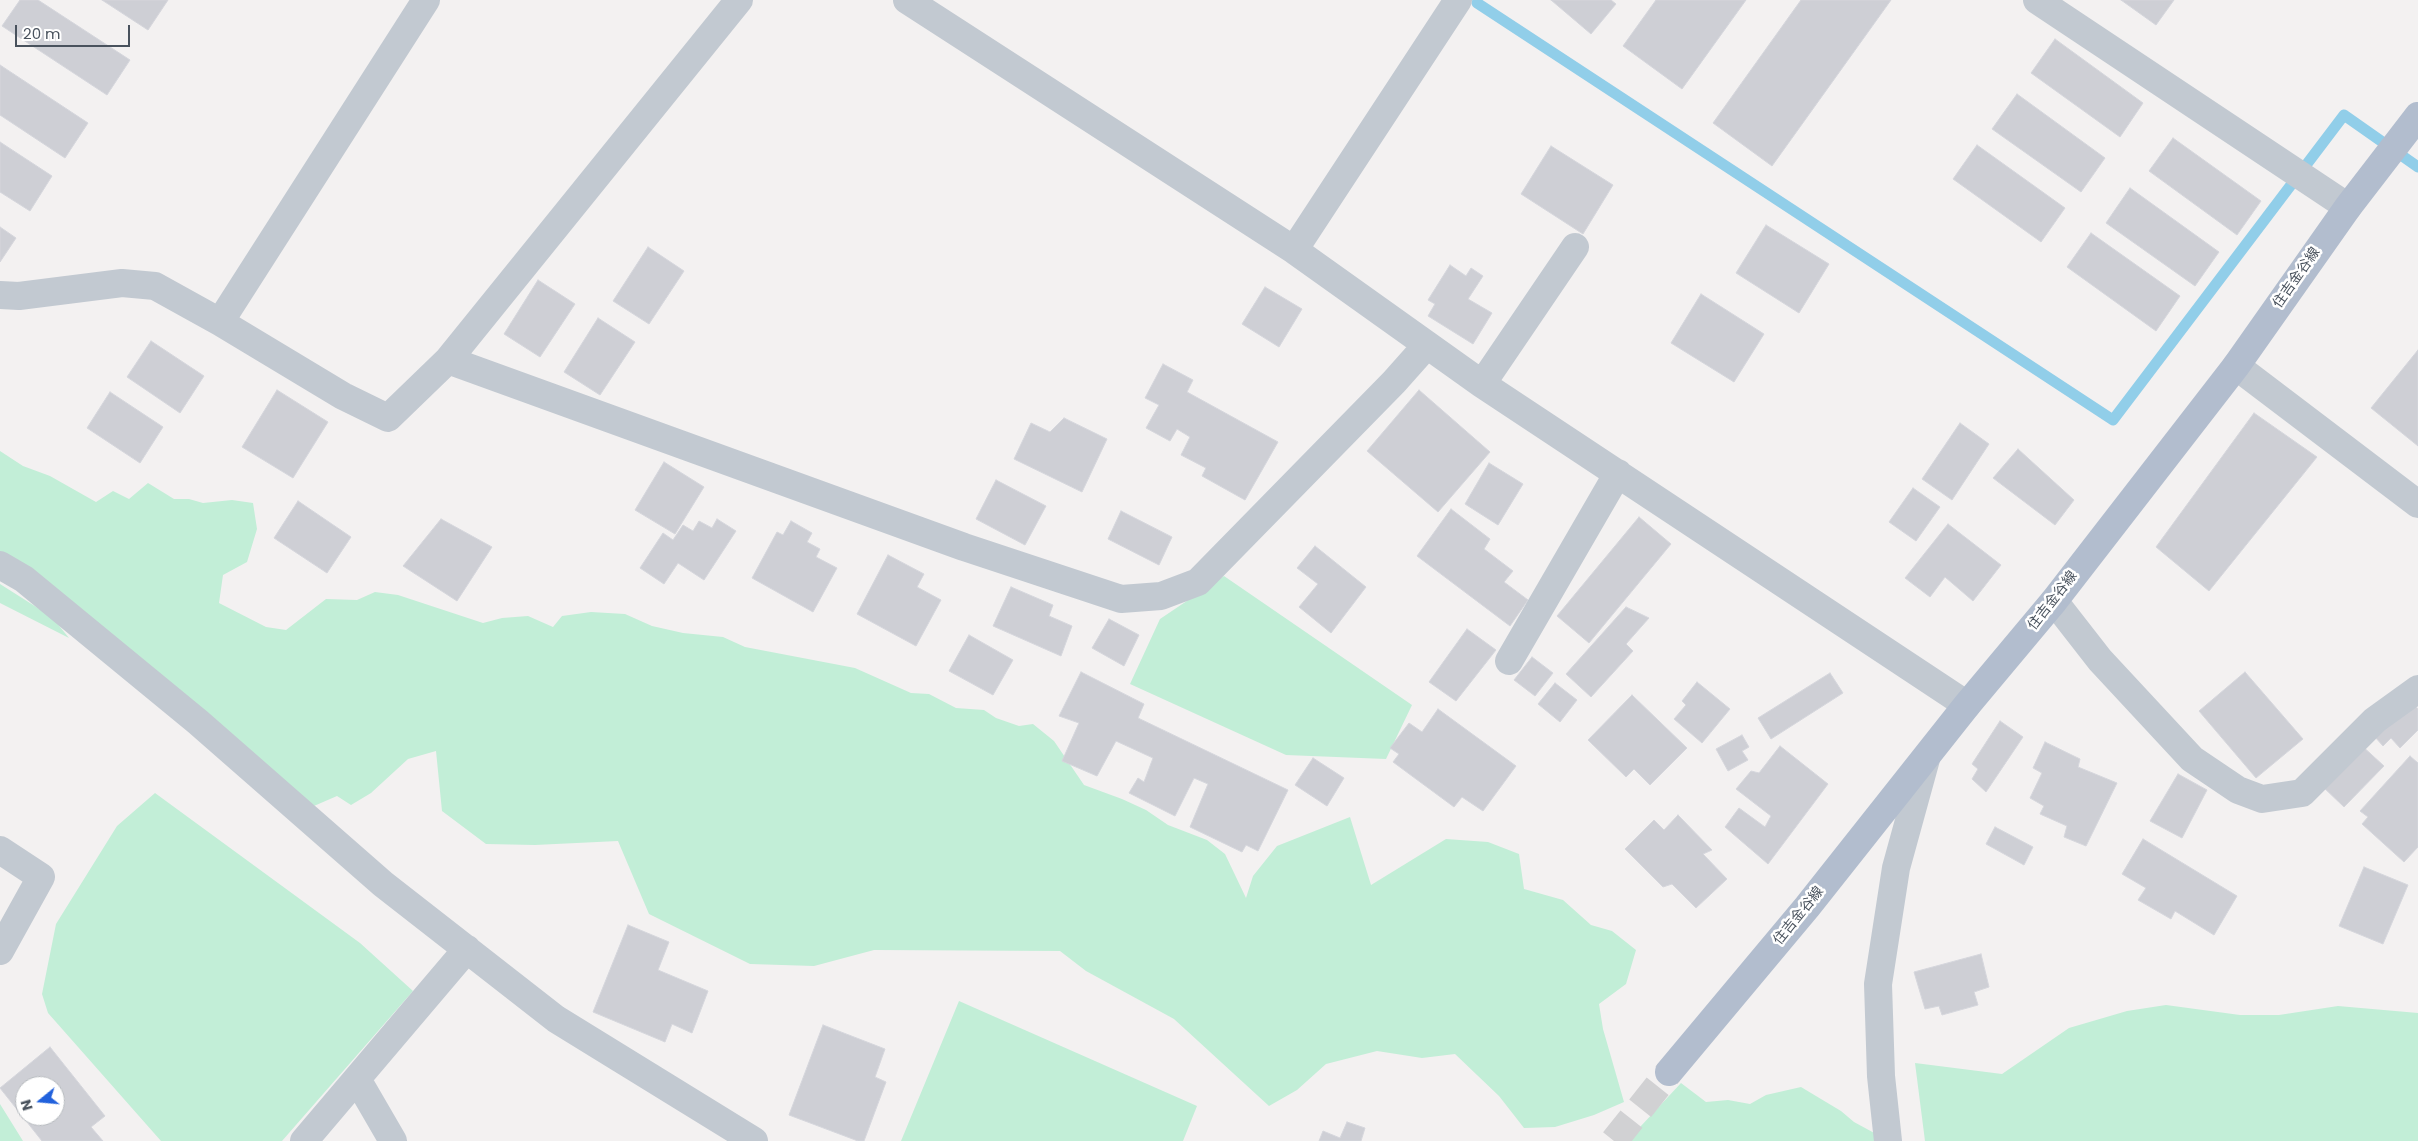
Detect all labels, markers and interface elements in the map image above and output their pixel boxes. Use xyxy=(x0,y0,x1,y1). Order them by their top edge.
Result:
scale bar xyxy=(18,15,132,47)
text: 20 m xyxy=(23,23,61,44)
street label: 住吉金谷線 xyxy=(2270,245,2324,311)
street label: 住吉金谷線 xyxy=(2025,568,2081,634)
street label: 住吉金谷線 xyxy=(1770,884,1828,948)
north arrow xyxy=(15,1076,65,1126)
text: N xyxy=(16,1097,38,1113)

